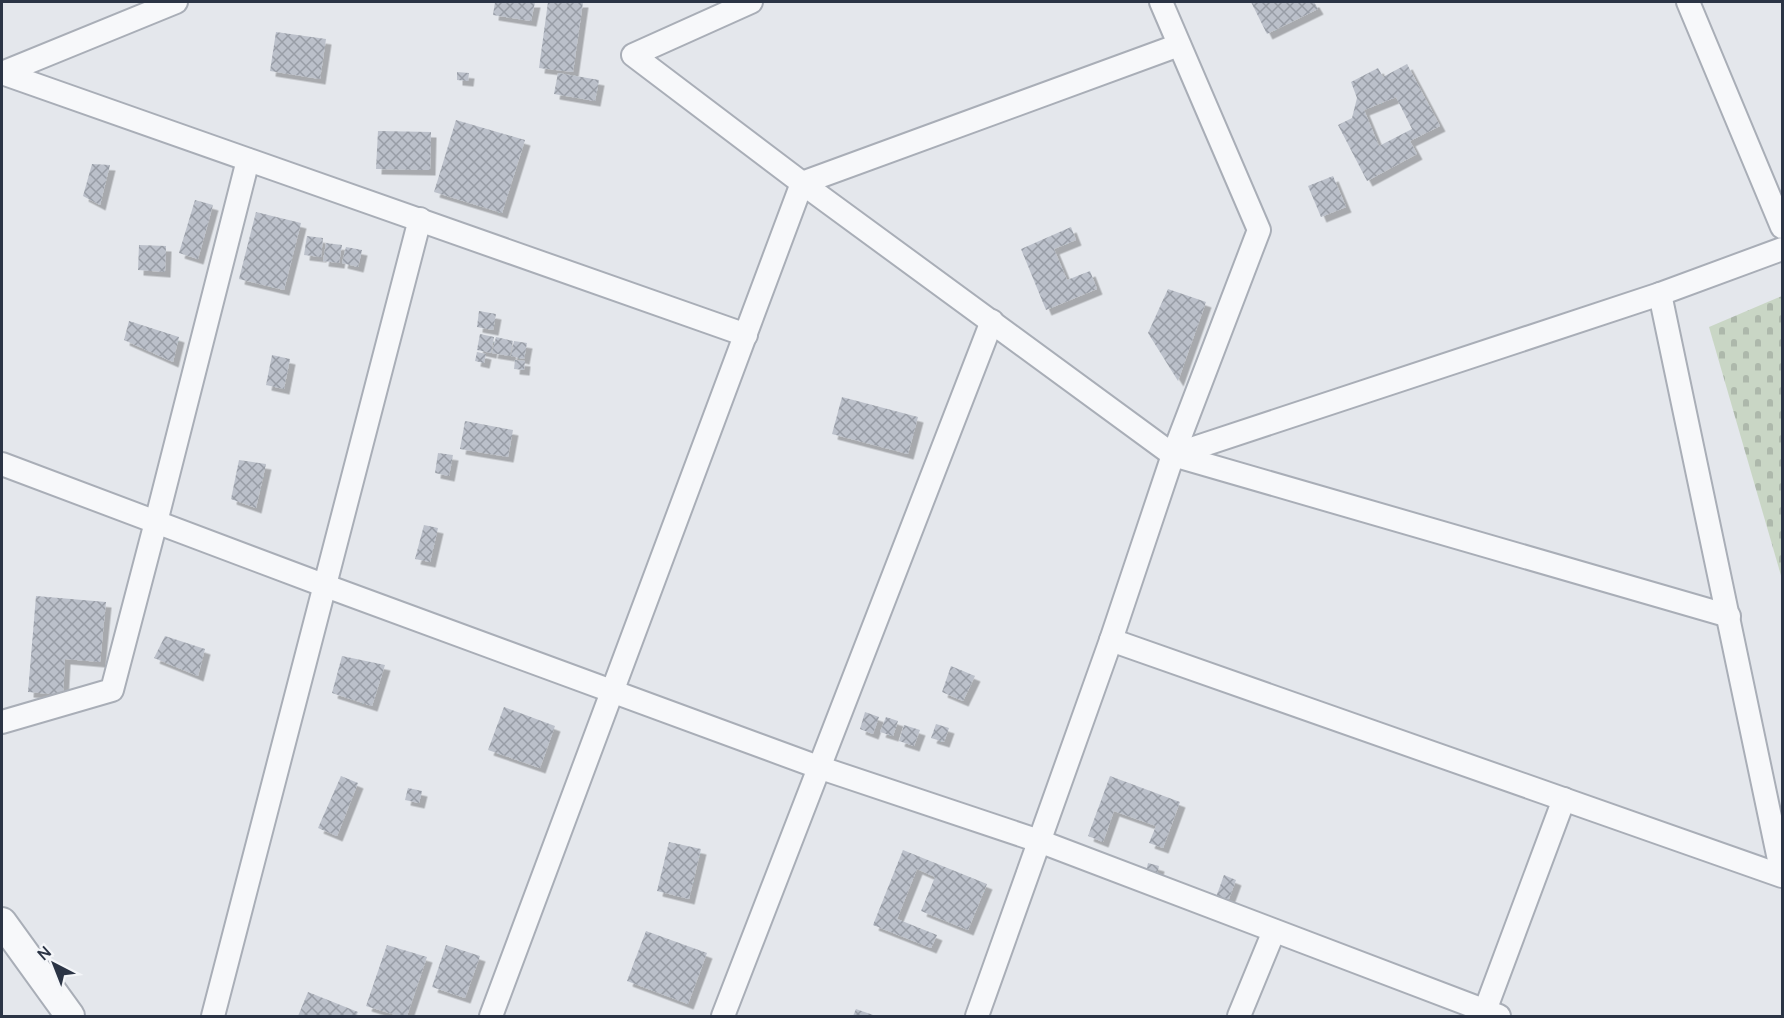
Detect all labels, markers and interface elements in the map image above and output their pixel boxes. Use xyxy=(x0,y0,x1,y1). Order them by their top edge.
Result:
north arrow xyxy=(24,934,84,994)
text: N xyxy=(32,941,56,965)

